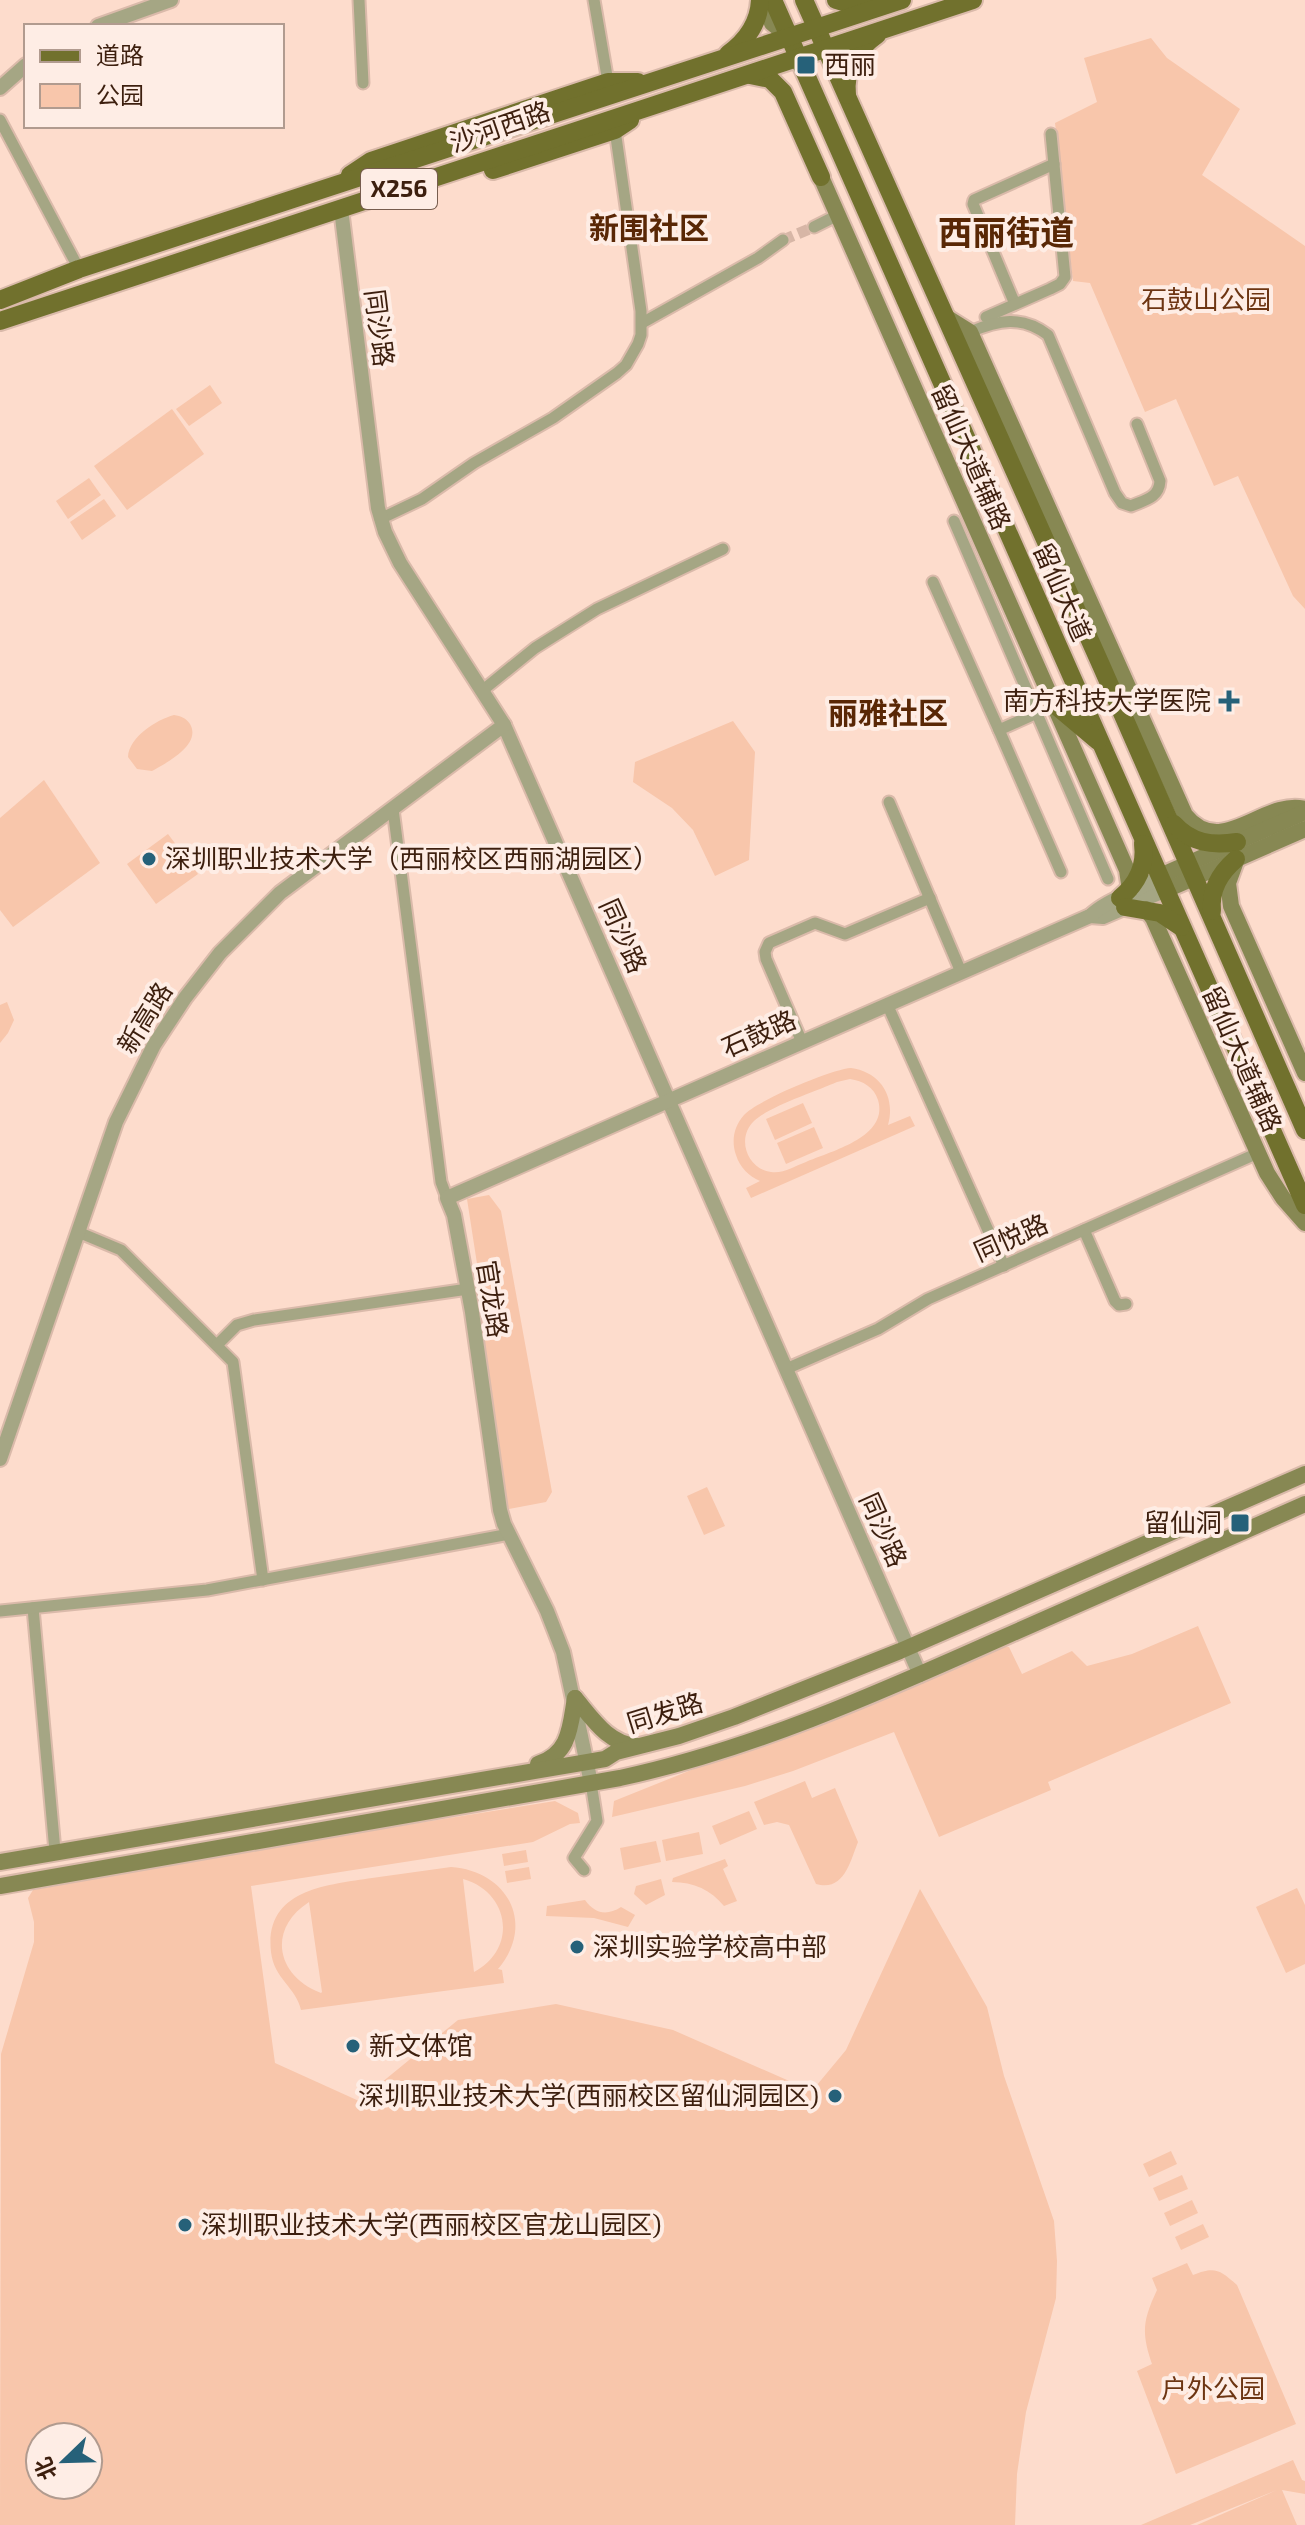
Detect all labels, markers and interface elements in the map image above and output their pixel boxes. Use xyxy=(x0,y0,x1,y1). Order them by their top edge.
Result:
legend xyxy=(24,24,284,128)
text: 道路 xyxy=(96,40,144,69)
place label: 西丽 xyxy=(824,48,876,79)
marker: 西丽 xyxy=(795,54,817,76)
text: 公园 xyxy=(96,80,144,109)
street label: 沙河西路 xyxy=(445,94,554,157)
road number: X256 xyxy=(361,169,437,209)
district label: 新围社区 xyxy=(589,209,709,245)
district label: 西丽街道 xyxy=(938,211,1074,252)
park label: 石鼓山公园 xyxy=(1141,283,1271,314)
street label: 同沙路 xyxy=(360,287,401,368)
street label: 留仙大道辅路 xyxy=(926,379,1018,534)
street label: 留仙大道 xyxy=(1028,538,1099,645)
place label: 南方科技大学医院 xyxy=(1003,684,1211,715)
marker: 南方科技大学医院 xyxy=(1218,690,1240,712)
district label: 丽雅社区 xyxy=(828,694,948,730)
place label: 深圳职业技术大学（西丽校区西丽湖园区） xyxy=(165,842,659,873)
marker: 深圳职业技术大学（西丽校区西丽湖园区） xyxy=(140,850,158,868)
street label: 同沙路 xyxy=(594,893,654,977)
street label: 新高路 xyxy=(110,976,178,1058)
street label: 留仙大道辅路 xyxy=(1197,981,1289,1136)
street label: 石鼓路 xyxy=(716,1003,800,1063)
street label: 同悦路 xyxy=(968,1207,1052,1267)
street label: 官龙路 xyxy=(472,1258,515,1340)
street label: 同沙路 xyxy=(854,1487,914,1571)
place label: 留仙洞 xyxy=(1144,1506,1222,1537)
marker: 留仙洞 xyxy=(1229,1512,1251,1534)
street label: 同发路 xyxy=(623,1685,706,1738)
place label: 深圳实验学校高中部 xyxy=(593,1930,827,1961)
marker: 深圳实验学校高中部 xyxy=(568,1938,586,1956)
place label: 新文体馆 xyxy=(369,2029,473,2060)
marker: 新文体馆 xyxy=(344,2037,362,2055)
place label: 深圳职业技术大学(西丽校区留仙洞园区) xyxy=(358,2079,819,2110)
marker: 深圳职业技术大学(西丽校区留仙洞园区) xyxy=(826,2087,844,2105)
place label: 深圳职业技术大学(西丽校区官龙山园区) xyxy=(201,2208,662,2239)
marker: 深圳职业技术大学(西丽校区官龙山园区) xyxy=(176,2216,194,2234)
park label: 户外公园 xyxy=(1161,2372,1265,2403)
north arrow xyxy=(24,2421,104,2501)
text: 北 xyxy=(28,2454,61,2484)

